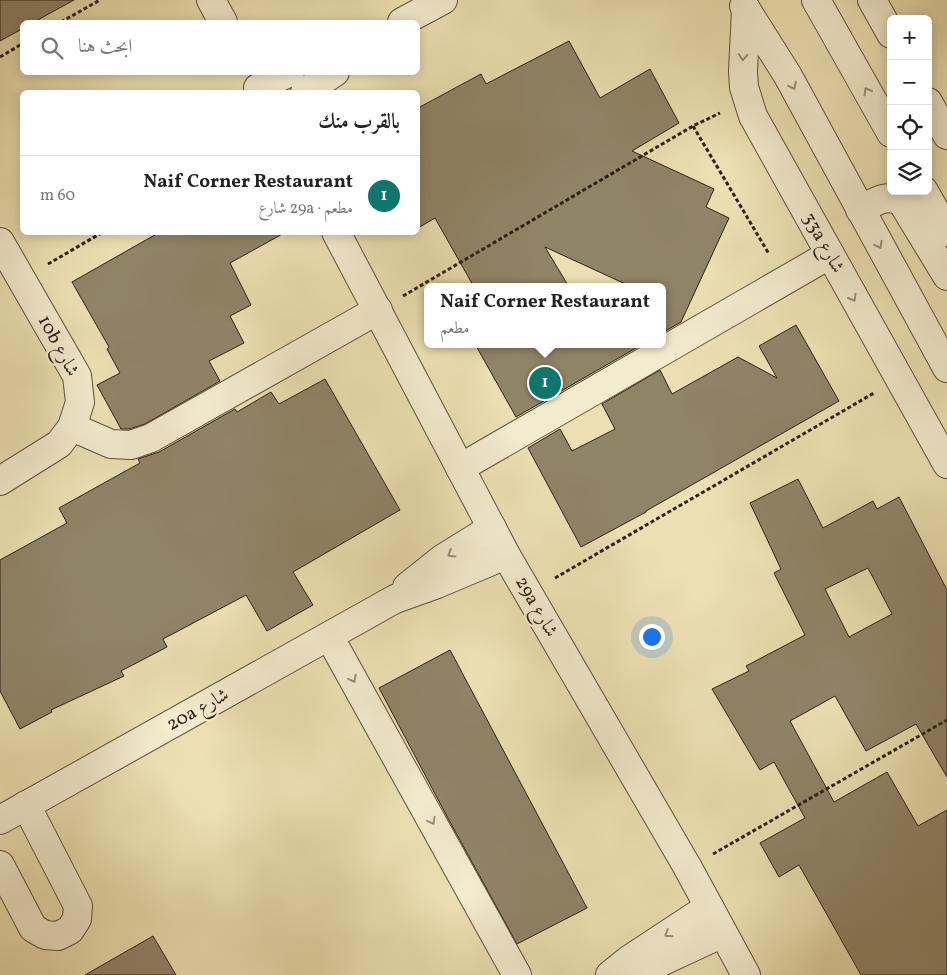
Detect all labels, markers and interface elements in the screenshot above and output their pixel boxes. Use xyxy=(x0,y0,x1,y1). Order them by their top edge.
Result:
map controls xyxy=(887,15,932,195)
button: + xyxy=(887,15,932,60)
search box xyxy=(20,20,420,75)
icon: search xyxy=(38,34,66,62)
text: ابحث هنا xyxy=(78,34,132,60)
one-way arrow xyxy=(738,54,749,62)
button: − xyxy=(887,60,932,105)
one-way arrow xyxy=(787,81,797,90)
one-way arrow xyxy=(863,87,873,96)
button: locate xyxy=(887,105,932,150)
text: بالقرب منك xyxy=(318,108,400,137)
button: layers xyxy=(887,150,932,195)
text: Naif Corner Restaurant xyxy=(143,169,353,195)
text: 60 m xyxy=(40,185,75,207)
text: 1 xyxy=(381,185,387,207)
text: مطعم · 29a شارع xyxy=(259,198,353,220)
street label: 33a شارع xyxy=(795,208,850,278)
one-way arrow xyxy=(873,239,883,248)
popup xyxy=(424,283,666,348)
text: Naif Corner Restaurant xyxy=(440,289,650,315)
one-way arrow xyxy=(847,292,857,301)
street label: 10b شارع xyxy=(30,311,85,382)
text: مطعم xyxy=(440,318,469,340)
pin: 1 xyxy=(529,364,561,402)
one-way arrow xyxy=(447,548,456,557)
street label: 29a شارع xyxy=(507,572,564,643)
your location xyxy=(639,624,665,650)
one-way arrow xyxy=(347,673,357,682)
street label: 20a شارع xyxy=(162,682,234,739)
one-way arrow xyxy=(425,815,435,824)
one-way arrow xyxy=(665,928,674,938)

